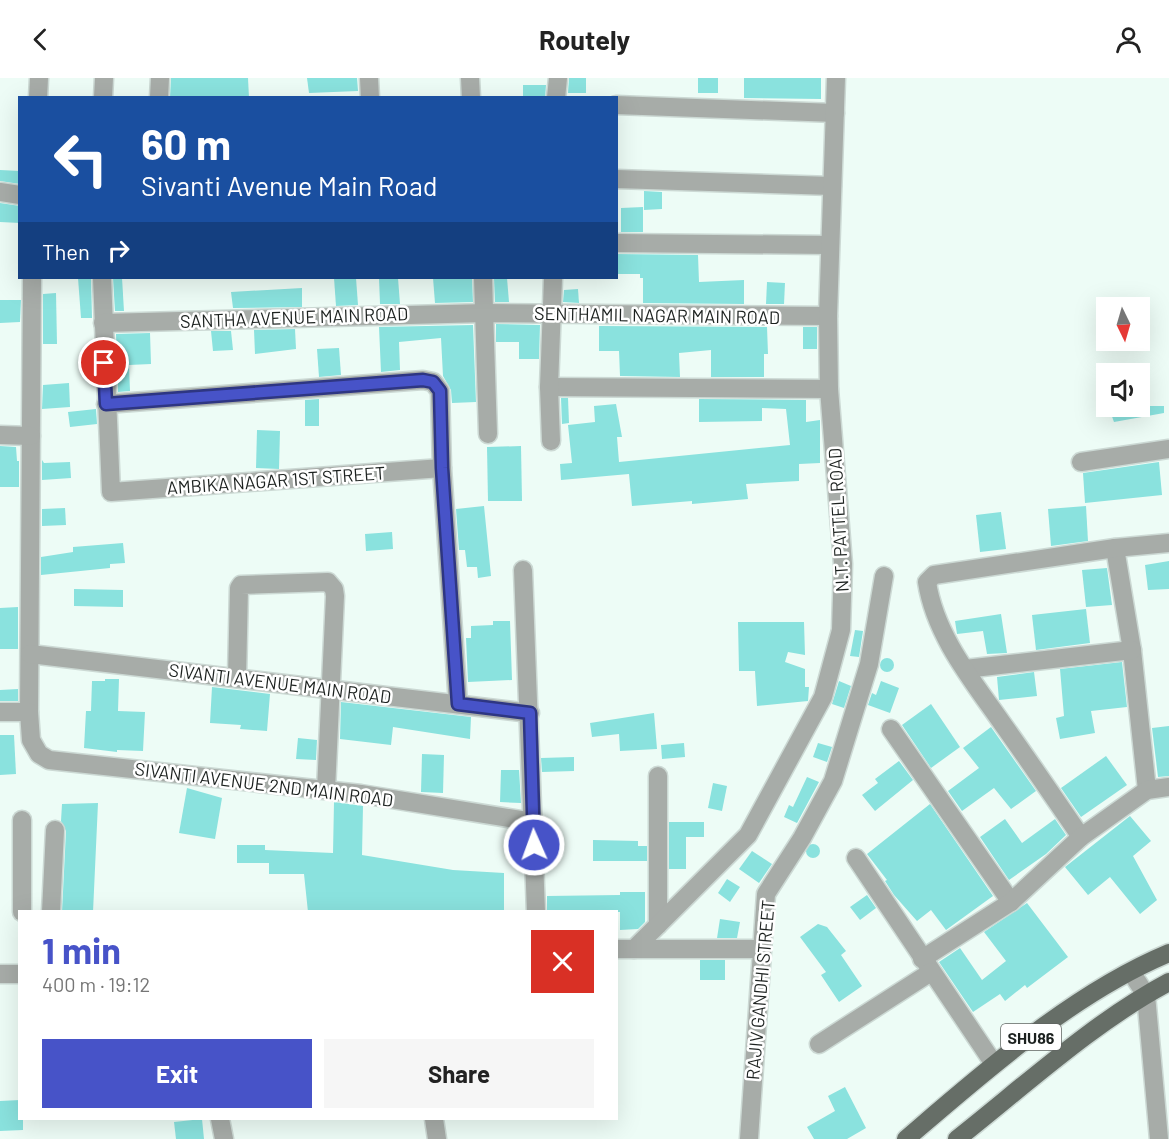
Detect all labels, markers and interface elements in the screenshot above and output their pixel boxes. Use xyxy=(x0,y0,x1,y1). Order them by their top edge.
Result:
icon: back xyxy=(24,23,57,56)
text: Routely xyxy=(539,23,630,55)
icon: person xyxy=(1112,23,1145,56)
text: 60 m xyxy=(141,118,231,168)
icon: left xyxy=(42,120,120,198)
text: Sivanti Avenue Main Road xyxy=(141,169,438,201)
icon: right xyxy=(102,234,135,267)
text: Then xyxy=(42,238,90,264)
north arrow xyxy=(1096,297,1150,351)
map controls xyxy=(1096,297,1150,417)
street label: SANTHA AVENUE MAIN ROAD xyxy=(179,302,409,332)
street label: SENTHAMIL NAGAR MAIN ROAD xyxy=(534,302,780,328)
pin xyxy=(78,337,129,388)
icon: arrive xyxy=(87,346,120,379)
button: sound xyxy=(1096,363,1150,417)
street label: N.T. PATTEL ROAD xyxy=(823,447,853,593)
street label: AMBIKA NAGAR 1ST STREET xyxy=(166,461,386,499)
street label: SIVANTI AVENUE MAIN ROAD xyxy=(168,658,392,708)
street label: SIVANTI AVENUE 2ND MAIN ROAD xyxy=(134,757,394,811)
position arrow xyxy=(502,813,566,877)
street label: RAJIV GANDHI STREET xyxy=(741,899,779,1081)
text: 1 min xyxy=(42,928,121,971)
button: close xyxy=(531,930,594,993)
text: 400 m · 19:12 xyxy=(42,972,150,996)
road number: SHU86 xyxy=(1001,1024,1061,1050)
button: Exit xyxy=(42,1039,312,1108)
button: Share xyxy=(324,1039,594,1108)

